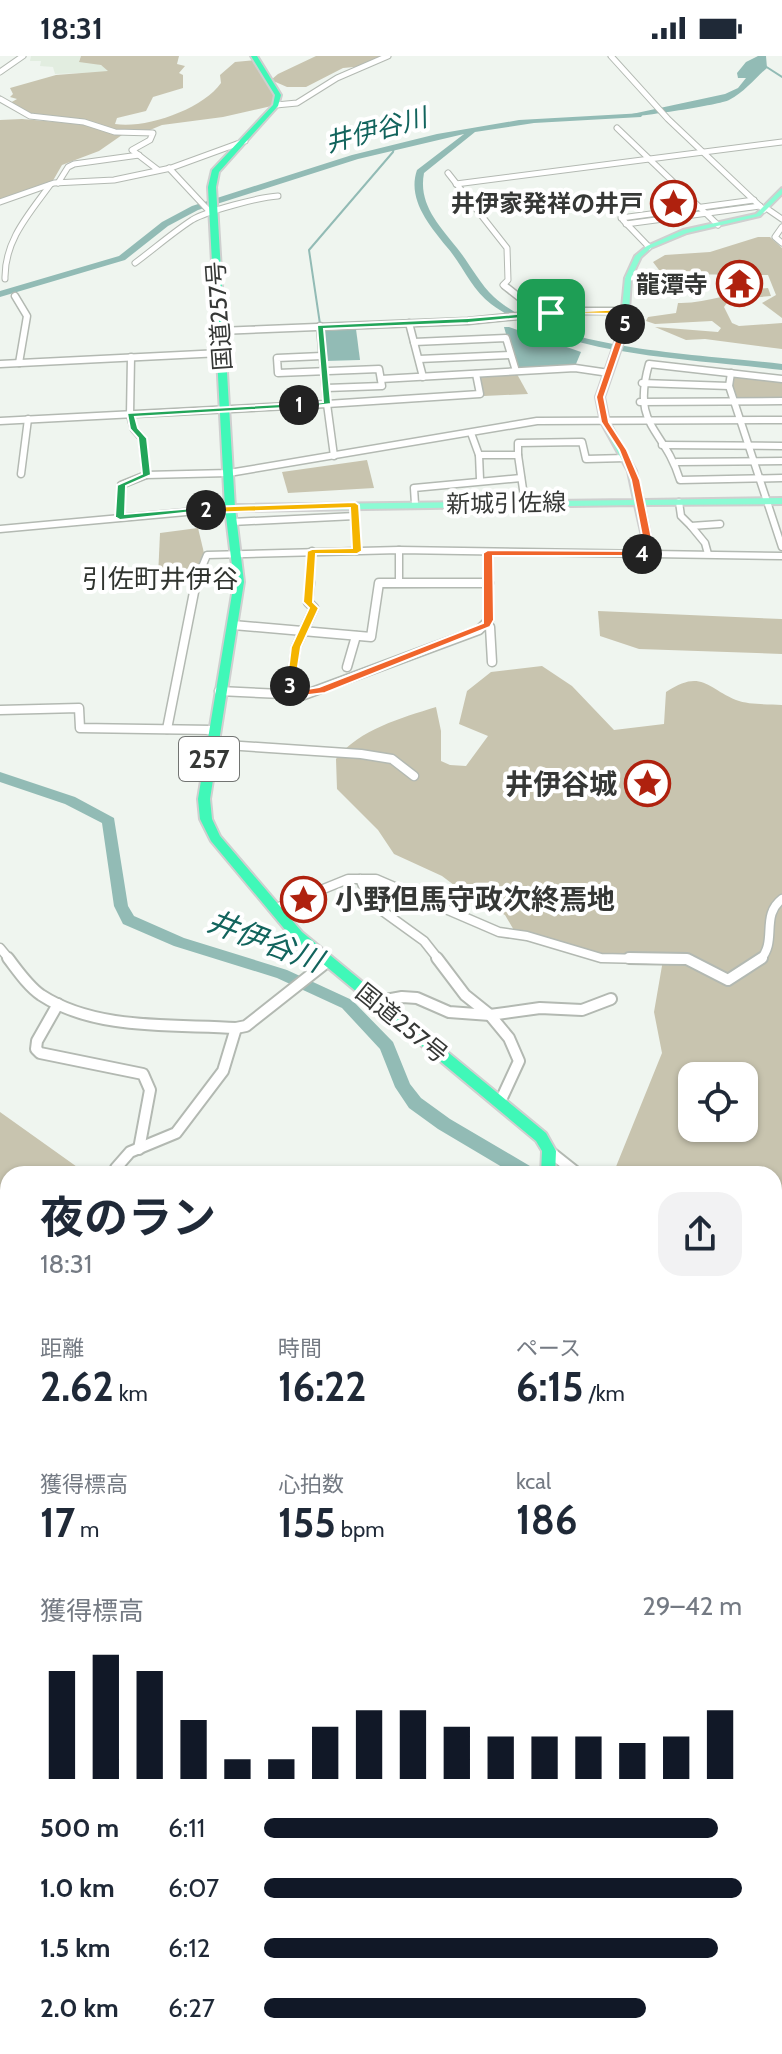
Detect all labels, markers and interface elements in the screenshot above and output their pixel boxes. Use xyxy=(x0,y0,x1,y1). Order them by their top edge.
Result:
text: 18:31 xyxy=(40,10,103,47)
water label: 井伊谷川 xyxy=(322,100,433,159)
place icon: 井伊家発祥の井戸 xyxy=(650,179,698,227)
place label: 井伊家発祥の井戸 xyxy=(451,189,643,218)
street label: 国道257号 xyxy=(201,260,237,372)
temple icon: 龍潭寺 xyxy=(715,260,763,308)
place label: 龍潭寺 xyxy=(636,270,708,299)
pin xyxy=(517,279,585,347)
icon: arrive xyxy=(529,291,573,335)
pin: 5 xyxy=(605,304,645,344)
text: 5 xyxy=(619,310,631,337)
pin: 1 xyxy=(279,385,319,425)
text: 1 xyxy=(295,391,303,418)
street label: 新城引佐線 xyxy=(446,487,566,519)
pin: 2 xyxy=(186,490,226,530)
text: 2 xyxy=(200,496,212,523)
pin: 4 xyxy=(622,534,662,574)
text: 4 xyxy=(635,540,649,567)
district label: 引佐町井伊谷 xyxy=(82,563,238,595)
pin: 3 xyxy=(270,666,310,706)
text: 3 xyxy=(284,672,296,699)
road number: 257 xyxy=(179,737,239,781)
place icon: 井伊谷城 xyxy=(624,760,672,808)
place label: 井伊谷城 xyxy=(505,767,617,801)
place icon: 小野但馬守政次終焉地 xyxy=(280,875,328,923)
place label: 小野但馬守政次終焉地 xyxy=(335,882,615,916)
water label: 井伊谷川 xyxy=(202,902,330,981)
street label: 国道257号 xyxy=(350,977,454,1069)
map controls xyxy=(678,1062,758,1142)
button: locate xyxy=(678,1062,758,1142)
text: 夜のラン xyxy=(40,1191,216,1244)
button: share xyxy=(658,1192,742,1276)
text: 18:31 xyxy=(40,1248,92,1280)
text: 距離 xyxy=(40,1335,84,1362)
text: 時間 xyxy=(278,1335,322,1362)
text: ペース xyxy=(516,1335,581,1362)
text: 2.62 xyxy=(40,1362,114,1411)
text: 16:22 xyxy=(278,1362,366,1411)
text: 6:15 xyxy=(516,1362,584,1411)
text: km xyxy=(114,1380,148,1407)
text: /km xyxy=(584,1380,625,1407)
text: kcal xyxy=(516,1468,551,1495)
text: 獲得標高 xyxy=(40,1471,128,1498)
text: 心拍数 xyxy=(278,1471,344,1498)
text: 186 xyxy=(516,1495,577,1544)
text: 17 xyxy=(40,1498,75,1547)
text: 155 xyxy=(278,1498,336,1547)
text: m xyxy=(75,1516,99,1543)
text: bpm xyxy=(336,1516,384,1543)
text: 29–42 m xyxy=(642,1590,742,1622)
text: 獲得標高 xyxy=(40,1595,144,1627)
text: 500 m xyxy=(40,1812,119,1844)
text: 6:11 xyxy=(168,1812,205,1844)
text: 1.0 km xyxy=(40,1872,115,1904)
text: 6:07 xyxy=(168,1872,219,1904)
text: 1.5 km xyxy=(40,1932,110,1964)
text: 6:12 xyxy=(168,1932,210,1964)
text: 2.0 km xyxy=(40,1992,119,2024)
text: 6:27 xyxy=(168,1992,215,2024)

